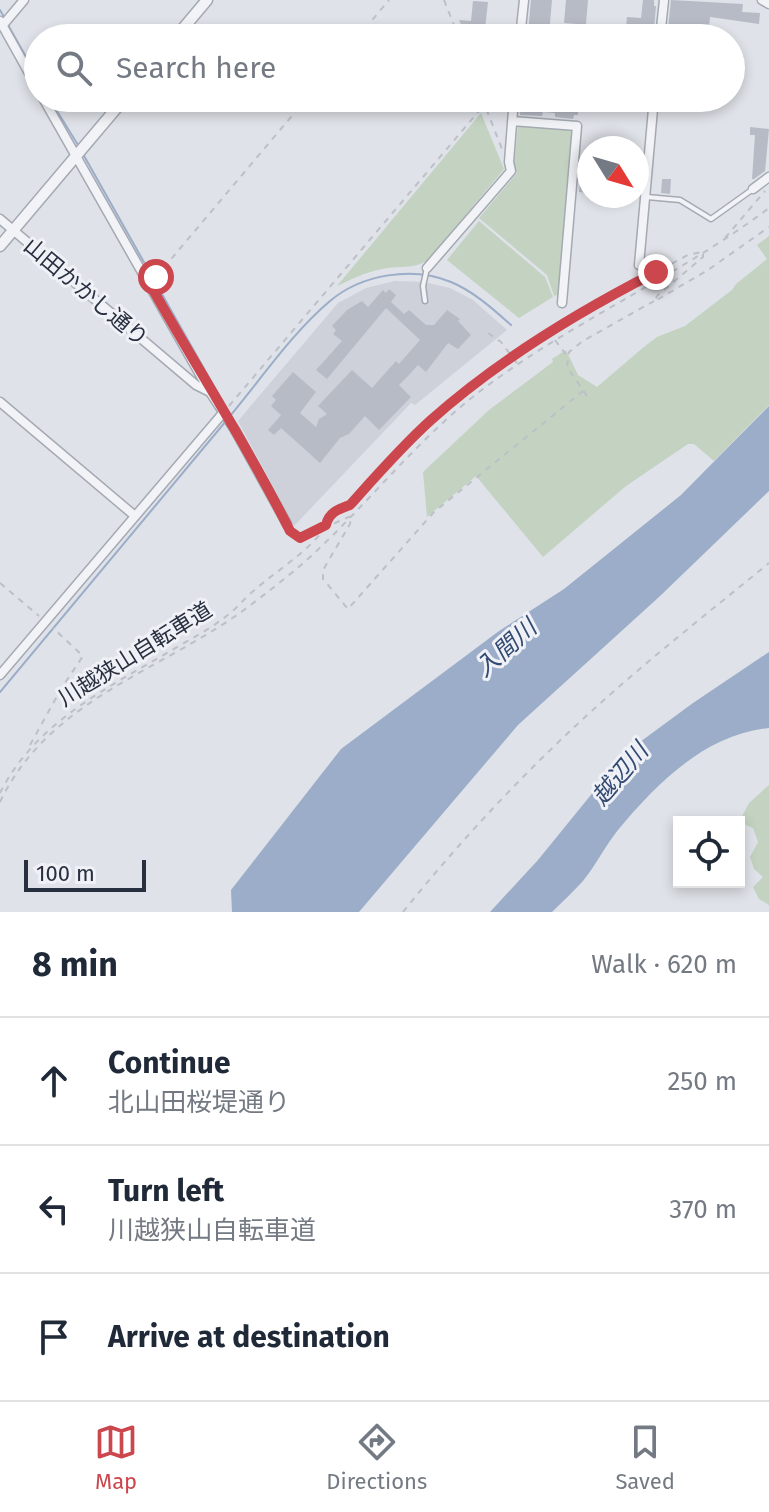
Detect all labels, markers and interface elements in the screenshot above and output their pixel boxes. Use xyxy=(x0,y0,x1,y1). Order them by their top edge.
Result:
search box xyxy=(24,24,745,112)
icon: search xyxy=(52,46,96,90)
text: Search here xyxy=(116,50,276,86)
north arrow xyxy=(577,136,649,208)
street label: 山田かかし通り xyxy=(18,232,154,352)
route end xyxy=(638,254,674,290)
route start xyxy=(138,259,174,295)
street label: 川越狭山自転車道 xyxy=(53,596,217,712)
water label: 入間川 xyxy=(470,611,544,682)
water label: 越辺川 xyxy=(586,735,656,811)
map controls xyxy=(673,816,745,888)
button: locate xyxy=(673,816,745,888)
scale bar xyxy=(24,856,146,892)
text: 100 m xyxy=(36,860,95,887)
text: 8 min xyxy=(32,944,118,985)
text: Walk · 620 m xyxy=(591,949,737,980)
text: Continue xyxy=(108,1045,231,1081)
icon: ahead xyxy=(32,1059,76,1103)
text: 250 m xyxy=(667,1066,737,1097)
text: 北山田桜堤通り xyxy=(108,1087,290,1118)
text: Turn left xyxy=(108,1173,224,1209)
icon: left xyxy=(32,1187,76,1231)
text: 370 m xyxy=(669,1194,737,1225)
text: 川越狭山自転車道 xyxy=(108,1215,316,1246)
icon: arrive xyxy=(32,1315,76,1359)
text: Arrive at destination xyxy=(108,1319,390,1355)
tab: Map xyxy=(94,1420,138,1495)
tab: Directions xyxy=(326,1420,427,1495)
tab: Saved xyxy=(615,1420,675,1495)

